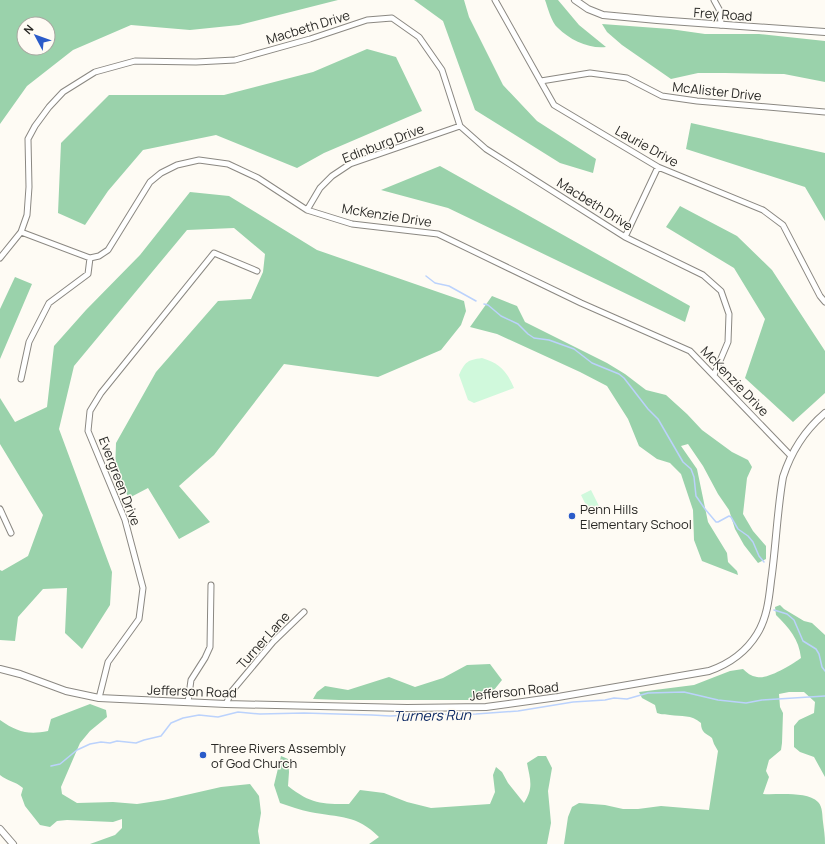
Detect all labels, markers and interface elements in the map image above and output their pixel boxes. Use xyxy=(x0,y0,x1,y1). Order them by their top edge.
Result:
street label: Frey Road xyxy=(693,3,753,25)
street label: Macbeth Drive xyxy=(264,6,352,48)
north arrow xyxy=(16,16,56,56)
text: N xyxy=(20,21,36,37)
street label: McAlister Drive xyxy=(672,77,763,105)
street label: Edinburg Drive xyxy=(339,119,427,167)
street label: Laurie Drive xyxy=(612,121,682,171)
street label: Macbeth Drive xyxy=(554,173,637,235)
street label: McKenzie Drive xyxy=(341,199,434,231)
street label: McKenzie Drive xyxy=(697,342,773,420)
street label: Evergreen Drive xyxy=(95,434,145,528)
place label: Penn Hills Elementary School xyxy=(580,500,692,533)
marker: Penn Hills Elementary School xyxy=(567,511,577,521)
street label: Turner Lane xyxy=(232,607,294,672)
street label: Jefferson Road xyxy=(468,677,560,705)
street label: Jefferson Road xyxy=(147,680,237,702)
water label: Turners Run xyxy=(393,705,472,725)
place label: Three Rivers Assembly of God Church xyxy=(211,739,346,772)
marker: Three Rivers Assembly of God Church xyxy=(198,750,208,760)

